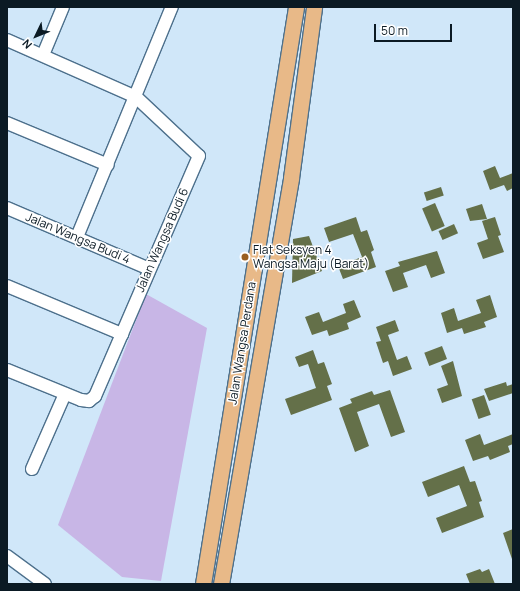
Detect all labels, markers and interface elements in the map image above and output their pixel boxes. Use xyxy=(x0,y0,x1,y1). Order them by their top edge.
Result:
north arrow xyxy=(16,16,56,56)
scale bar xyxy=(376,16,454,42)
text: 50 m xyxy=(381,22,408,39)
text: N xyxy=(19,37,35,53)
street label: Jalan Wangsa Budi 6 xyxy=(133,186,191,294)
street label: Jalan Wangsa Budi 4 xyxy=(24,209,132,267)
place label: Flat Seksyen 4 Wangsa Maju (Barat) xyxy=(253,243,369,271)
marker: Flat Seksyen 4 Wangsa Maju (Barat) xyxy=(240,252,250,262)
street label: Jalan Wangsa Perdana xyxy=(225,281,259,405)

